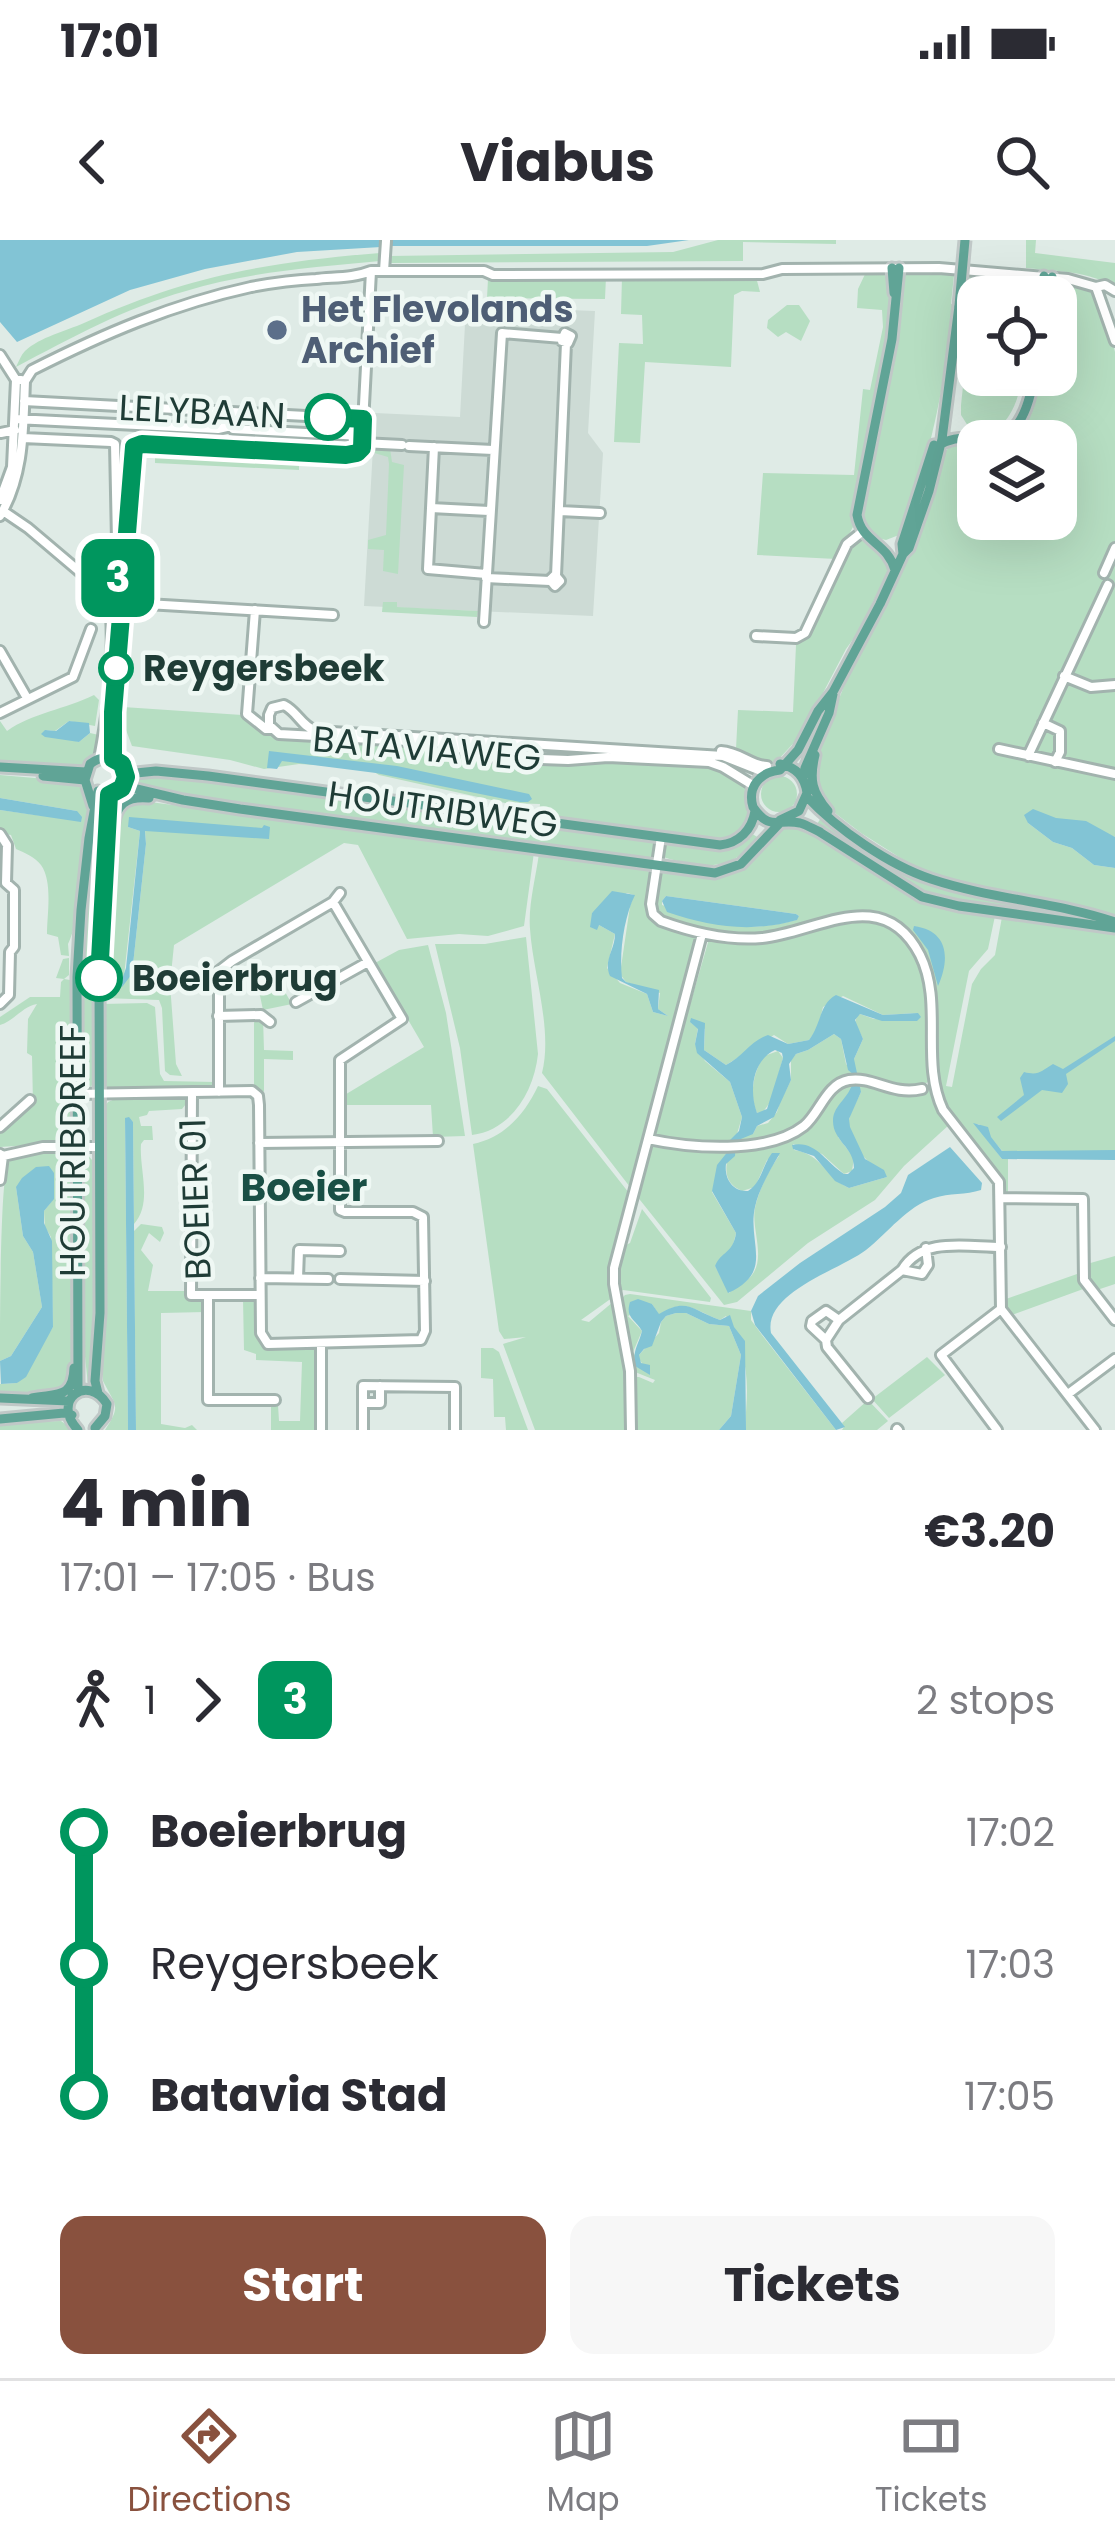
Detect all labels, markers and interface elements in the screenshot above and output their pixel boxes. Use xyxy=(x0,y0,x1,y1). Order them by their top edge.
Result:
text: 17:01 xyxy=(60,10,160,73)
text: Viabus xyxy=(460,124,655,200)
icon: back xyxy=(60,129,126,195)
icon: search xyxy=(989,129,1055,195)
map controls xyxy=(957,276,1077,540)
button: locate xyxy=(957,276,1077,396)
place label: Het Flevolands Archief xyxy=(301,284,574,376)
marker: Het Flevolands Archief xyxy=(264,317,290,343)
street label: LELYBAAN xyxy=(117,382,286,441)
unlabelled marker xyxy=(306,395,350,439)
button: layers xyxy=(957,420,1077,540)
line badge: 3 xyxy=(79,539,157,617)
text: 3 xyxy=(105,548,131,607)
place label: Reygersbeek xyxy=(143,643,385,694)
marker: Reygersbeek xyxy=(100,652,132,684)
street label: BATAVIAWEG xyxy=(311,713,543,784)
street label: HOUTRIBWEG xyxy=(325,768,561,851)
place label: Boeierbrug xyxy=(132,953,338,1004)
marker: Boeierbrug xyxy=(77,956,121,1000)
street label: HOUTRIBDREEF xyxy=(47,1025,98,1277)
street label: BOEIER 01 xyxy=(167,1117,224,1281)
district label: Boeier xyxy=(241,1160,367,1215)
text: 4 min xyxy=(60,1457,253,1549)
text: €3.20 xyxy=(924,1500,1055,1563)
text: 17:01 – 17:05 · Bus xyxy=(60,1550,376,1605)
icon: walk xyxy=(60,1667,126,1733)
icon: forward xyxy=(174,1667,240,1733)
text: 3 xyxy=(282,1670,308,1729)
text: 1 xyxy=(144,1673,156,1728)
text: 2 stops xyxy=(916,1673,1055,1728)
text: Boeierbrug xyxy=(150,1800,407,1863)
text: 17:02 xyxy=(966,1805,1055,1860)
text: Reygersbeek xyxy=(150,1932,439,1995)
text: 17:03 xyxy=(965,1937,1055,1992)
text: Batavia Stad xyxy=(150,2064,448,2127)
text: 17:05 xyxy=(964,2069,1055,2124)
button: Start xyxy=(60,2216,546,2354)
button: Tickets xyxy=(570,2216,1055,2354)
tab: Directions xyxy=(128,2403,291,2525)
tab: Map xyxy=(547,2403,620,2525)
tab: Tickets xyxy=(875,2403,987,2525)

